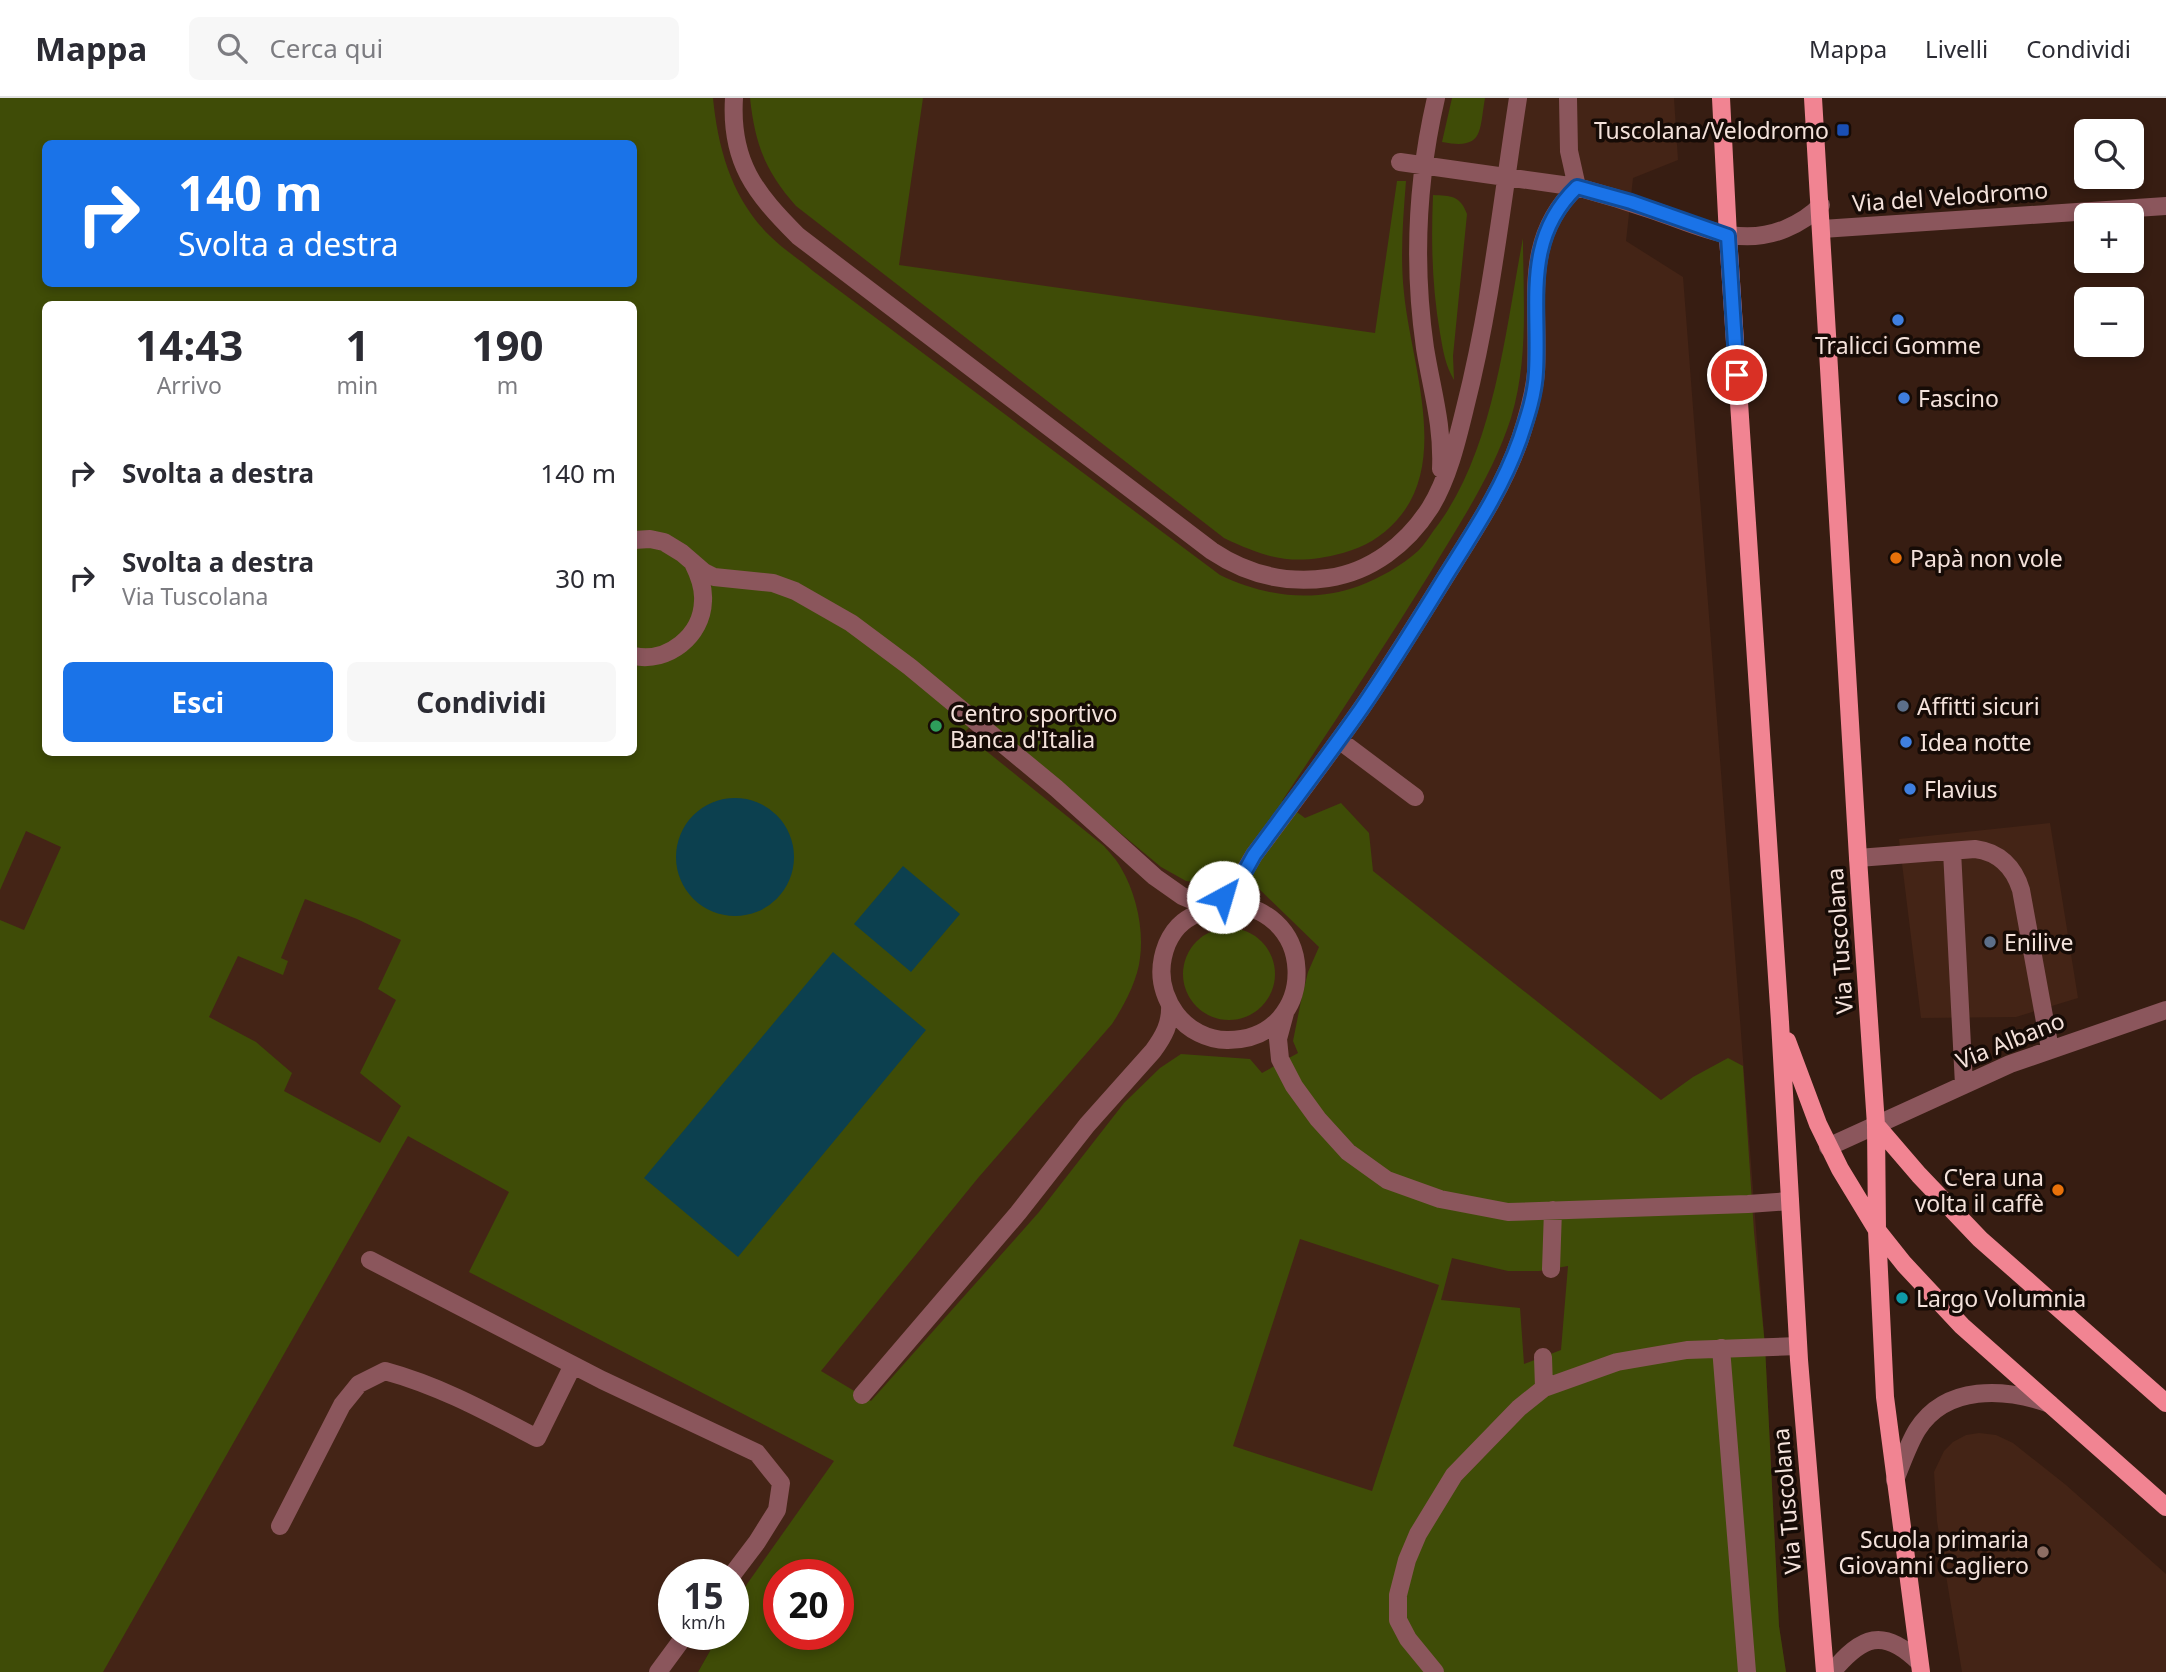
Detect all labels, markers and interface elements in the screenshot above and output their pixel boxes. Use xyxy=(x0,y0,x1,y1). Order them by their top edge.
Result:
search box xyxy=(189,17,679,80)
text: Mappa xyxy=(35,26,147,71)
icon: search xyxy=(213,29,251,67)
text: Cerca qui xyxy=(269,30,383,66)
text: Mappa xyxy=(1809,32,1887,65)
text: Livelli xyxy=(1925,32,1988,65)
text: Condividi xyxy=(2026,32,2131,65)
place label: Tuscolana/Velodromo xyxy=(1594,114,1829,146)
map controls xyxy=(2074,119,2144,357)
button: search xyxy=(2074,119,2144,189)
marker: Tuscolana/Velodromo xyxy=(1835,122,1851,138)
text: 140 m xyxy=(178,159,323,225)
icon: right xyxy=(63,168,154,259)
street label: Via del Velodromo xyxy=(1851,173,2049,219)
button: + xyxy=(2074,203,2144,273)
text: Svolta a destra xyxy=(178,222,399,265)
button: − xyxy=(2074,287,2144,357)
marker: Tralicci Gomme xyxy=(1890,312,1906,328)
text: 14:43 xyxy=(135,316,243,373)
text: 1 xyxy=(345,316,369,373)
text: 190 xyxy=(472,316,544,373)
place label: Tralicci Gomme xyxy=(1815,329,1981,361)
pin xyxy=(1707,345,1767,405)
icon: arrive xyxy=(1718,356,1756,394)
text: Arrivo xyxy=(157,369,222,401)
text: min xyxy=(337,369,378,401)
text: m xyxy=(497,369,518,401)
place label: Fascino xyxy=(1918,382,1999,414)
marker: Fascino xyxy=(1896,390,1912,406)
icon: right xyxy=(63,454,101,492)
text: Svolta a destra xyxy=(122,455,314,491)
text: 140 m xyxy=(540,455,616,491)
place label: Papà non vole xyxy=(1910,542,2063,574)
text: Svolta a destra xyxy=(122,544,314,580)
marker: Papà non vole xyxy=(1888,550,1904,566)
icon: right xyxy=(63,559,101,597)
text: 30 m xyxy=(555,560,616,596)
text: Via Tuscolana xyxy=(122,580,268,612)
button: Esci xyxy=(63,662,333,742)
button: Condividi xyxy=(347,662,616,742)
place label: Affitti sicuri xyxy=(1917,690,2040,722)
place label: Centro sportivo Banca d'Italia xyxy=(950,697,1117,755)
marker: Affitti sicuri xyxy=(1895,698,1911,714)
marker: Centro sportivo Banca d'Italia xyxy=(928,718,944,734)
place label: Idea notte xyxy=(1920,726,2032,758)
marker: Idea notte xyxy=(1898,734,1914,750)
place label: Flavius xyxy=(1924,773,1998,805)
marker: Flavius xyxy=(1902,781,1918,797)
position arrow xyxy=(1186,860,1260,934)
street label: Via Tuscolana xyxy=(1818,867,1860,1015)
place label: Enilive xyxy=(2004,926,2073,958)
marker: Enilive xyxy=(1982,934,1998,950)
street label: Via Albano xyxy=(1951,1004,2069,1076)
place label: C'era una volta il caffè xyxy=(1915,1161,2044,1219)
marker: C'era una volta il caffè xyxy=(2050,1182,2066,1198)
place label: Largo Volumnia xyxy=(1916,1282,2086,1314)
marker: Largo Volumnia xyxy=(1894,1290,1910,1306)
street label: Via Tuscolana xyxy=(1764,1427,1808,1575)
place label: Scuola primaria Giovanni Cagliero xyxy=(1839,1523,2029,1581)
marker: Scuola primaria Giovanni Cagliero xyxy=(2035,1544,2051,1560)
speed limit sign: 20 xyxy=(763,1559,854,1650)
text: 15 xyxy=(683,1572,724,1619)
text: km/h xyxy=(681,1610,726,1634)

